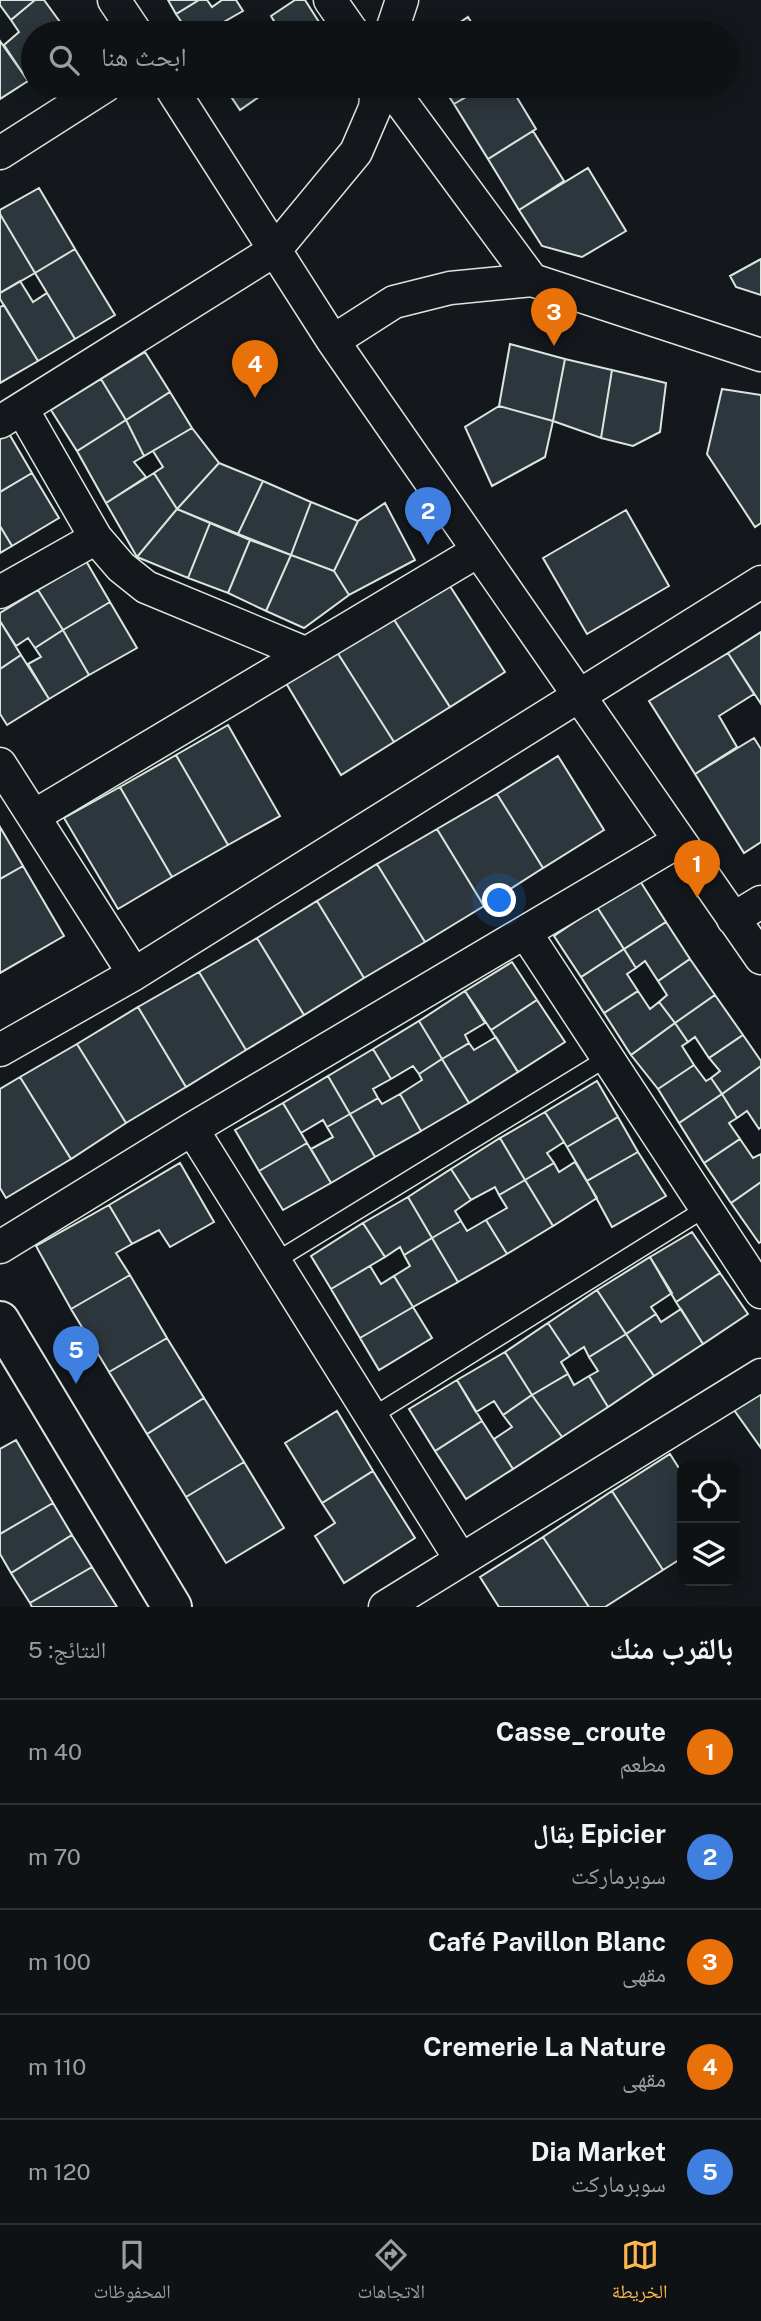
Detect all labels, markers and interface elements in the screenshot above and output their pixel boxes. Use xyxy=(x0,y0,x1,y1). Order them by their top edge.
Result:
search box xyxy=(21,21,740,98)
icon: search xyxy=(45,41,83,79)
text: ابحث هنا xyxy=(101,41,187,72)
pin: 3 xyxy=(531,288,577,346)
pin: 4 xyxy=(232,340,278,398)
pin: 2 xyxy=(405,487,451,545)
pin: 1 xyxy=(674,840,720,898)
your location xyxy=(482,883,516,917)
pin: 5 xyxy=(53,1326,99,1384)
map controls xyxy=(677,1460,740,1586)
button: locate xyxy=(677,1460,740,1523)
button: layers xyxy=(677,1523,740,1586)
text: بالقرب منك xyxy=(609,1630,733,1666)
text: النتائج: 5 xyxy=(28,1636,106,1663)
text: Casse_croute xyxy=(496,1716,666,1747)
text: 40 m xyxy=(28,1738,82,1765)
text: 1 xyxy=(705,1738,715,1765)
text: مطعم xyxy=(619,1750,666,1777)
text: Epicier بقال xyxy=(533,1818,666,1849)
text: 70 m xyxy=(28,1843,81,1870)
text: 2 xyxy=(703,1843,717,1870)
text: سوبرماركت xyxy=(571,1862,666,1889)
text: Café Pavillon Blanc xyxy=(428,1926,666,1957)
text: 100 m xyxy=(28,1948,91,1975)
text: 3 xyxy=(702,1948,718,1975)
text: مقهى xyxy=(622,1960,666,1987)
text: Cremerie La Nature xyxy=(423,2031,666,2062)
text: 110 m xyxy=(28,2053,86,2080)
text: 4 xyxy=(702,2053,718,2080)
text: مقهى xyxy=(622,2065,666,2092)
text: Dia Market xyxy=(531,2136,666,2167)
text: 120 m xyxy=(28,2158,91,2185)
text: 5 xyxy=(702,2158,718,2185)
text: سوبرماركت xyxy=(571,2170,666,2197)
tab: المحفوظات xyxy=(93,2236,171,2310)
tab: الاتجاهات xyxy=(357,2236,425,2310)
tab: الخريطة xyxy=(612,2236,668,2310)

